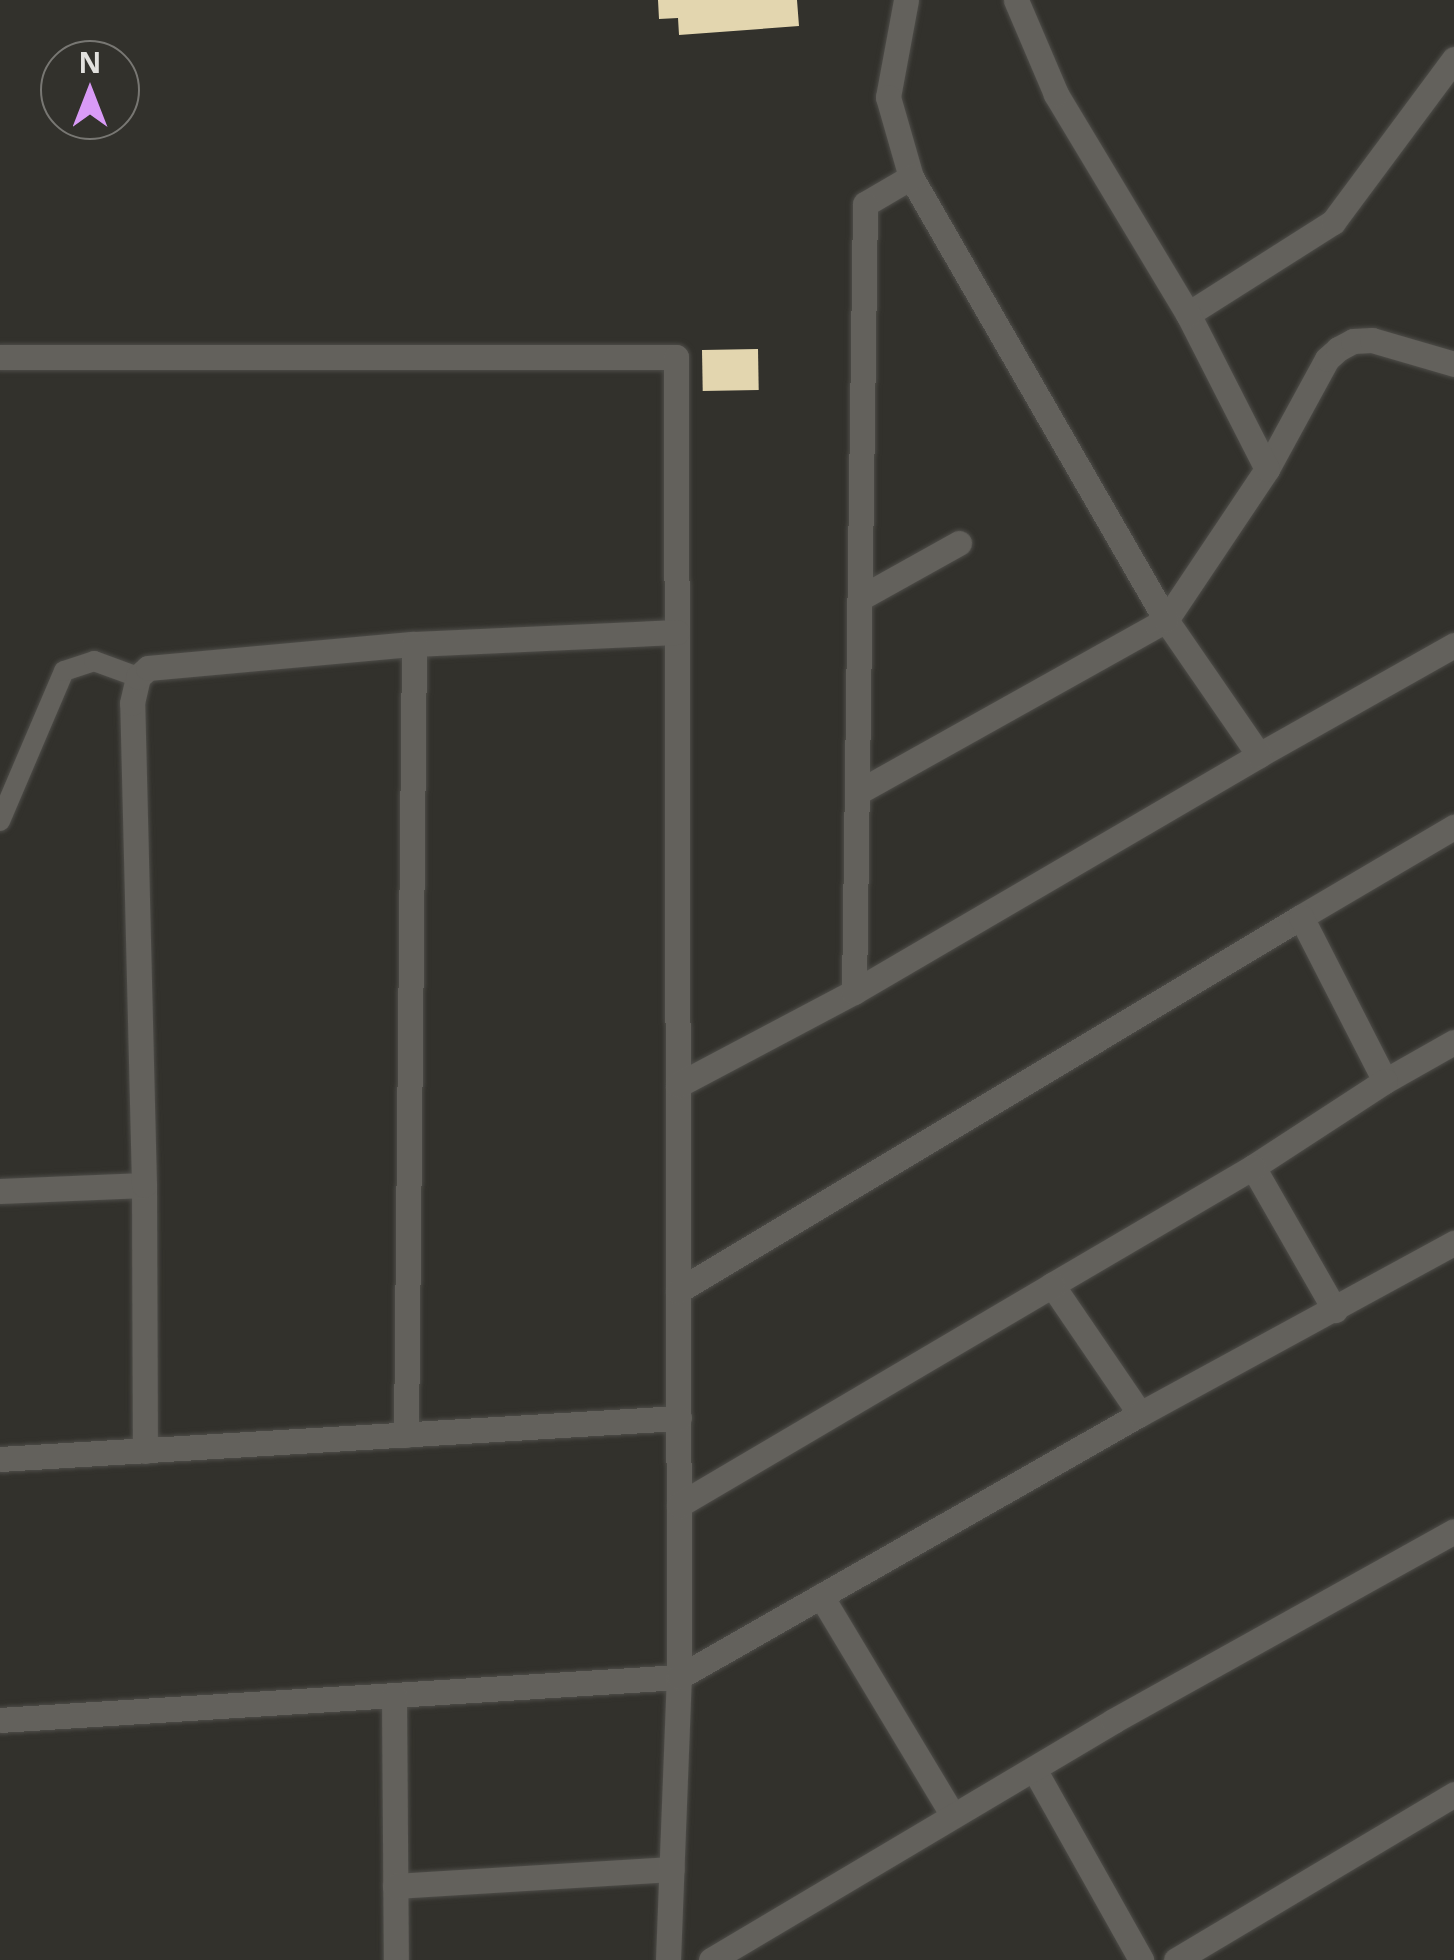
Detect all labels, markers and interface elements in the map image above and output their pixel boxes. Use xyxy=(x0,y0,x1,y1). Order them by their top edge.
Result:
north arrow xyxy=(40,40,140,140)
text: N xyxy=(79,43,101,81)

